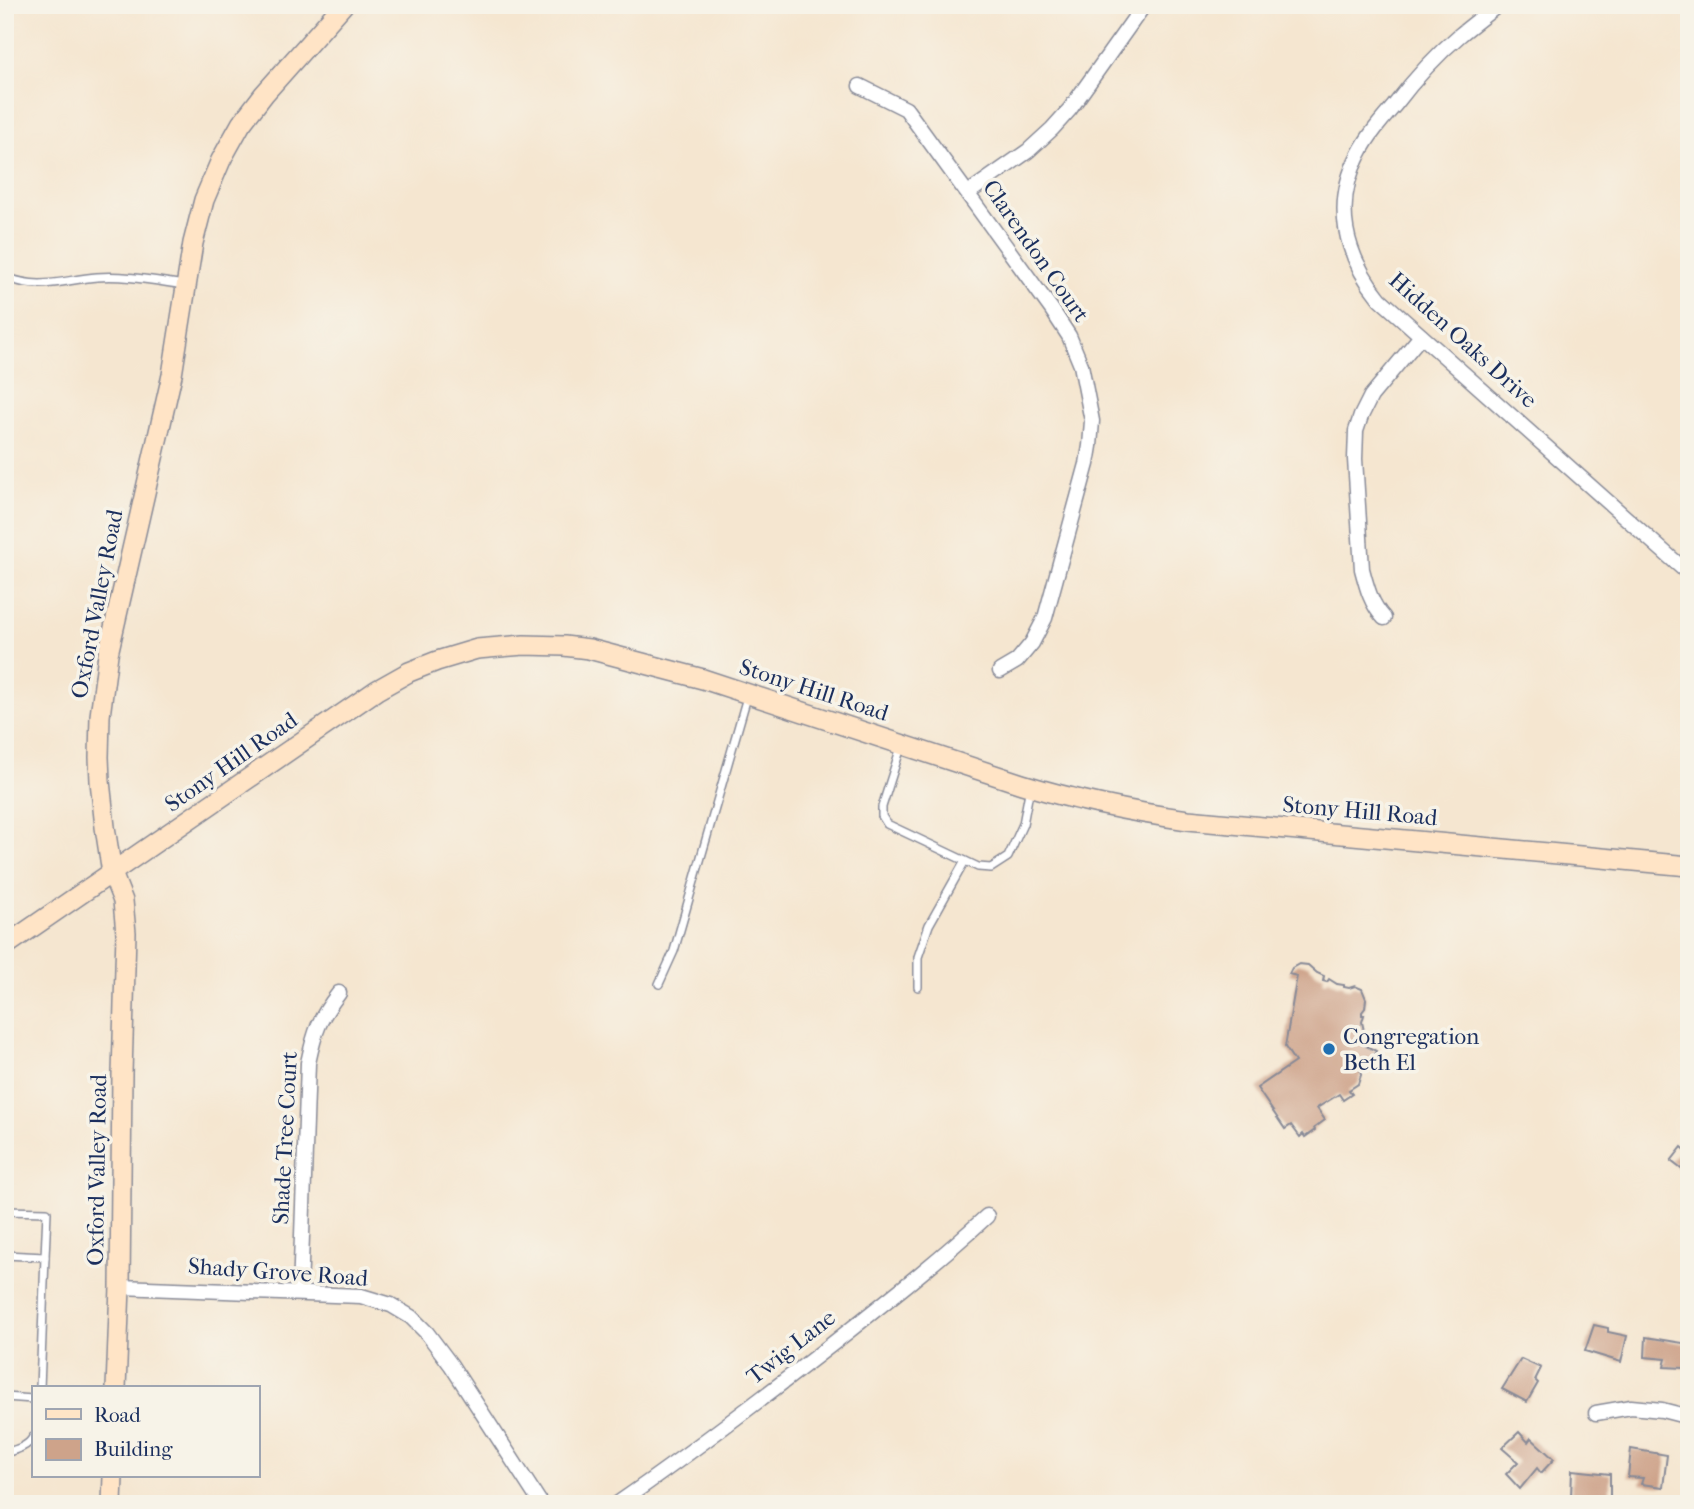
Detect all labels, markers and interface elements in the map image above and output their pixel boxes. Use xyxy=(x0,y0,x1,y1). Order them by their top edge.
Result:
street label: Clarendon Court xyxy=(977,175,1095,327)
street label: Hidden Oaks Drive xyxy=(1383,266,1543,414)
street label: Oxford Valley Road xyxy=(65,507,129,701)
street label: Stony Hill Road xyxy=(736,653,892,727)
street label: Stony Hill Road xyxy=(160,706,303,818)
street label: Stony Hill Road xyxy=(1281,791,1439,831)
place label: Congregation Beth El xyxy=(1343,1023,1480,1076)
marker: Congregation Beth El xyxy=(1321,1041,1337,1057)
street label: Shade Tree Court xyxy=(267,1051,303,1225)
street label: Oxford Valley Road xyxy=(82,1073,112,1266)
street label: Shady Grove Road xyxy=(187,1252,369,1292)
street label: Twig Lane xyxy=(741,1304,841,1390)
legend xyxy=(32,1386,259,1478)
text: Road xyxy=(94,1403,141,1427)
text: Building xyxy=(94,1437,173,1461)

